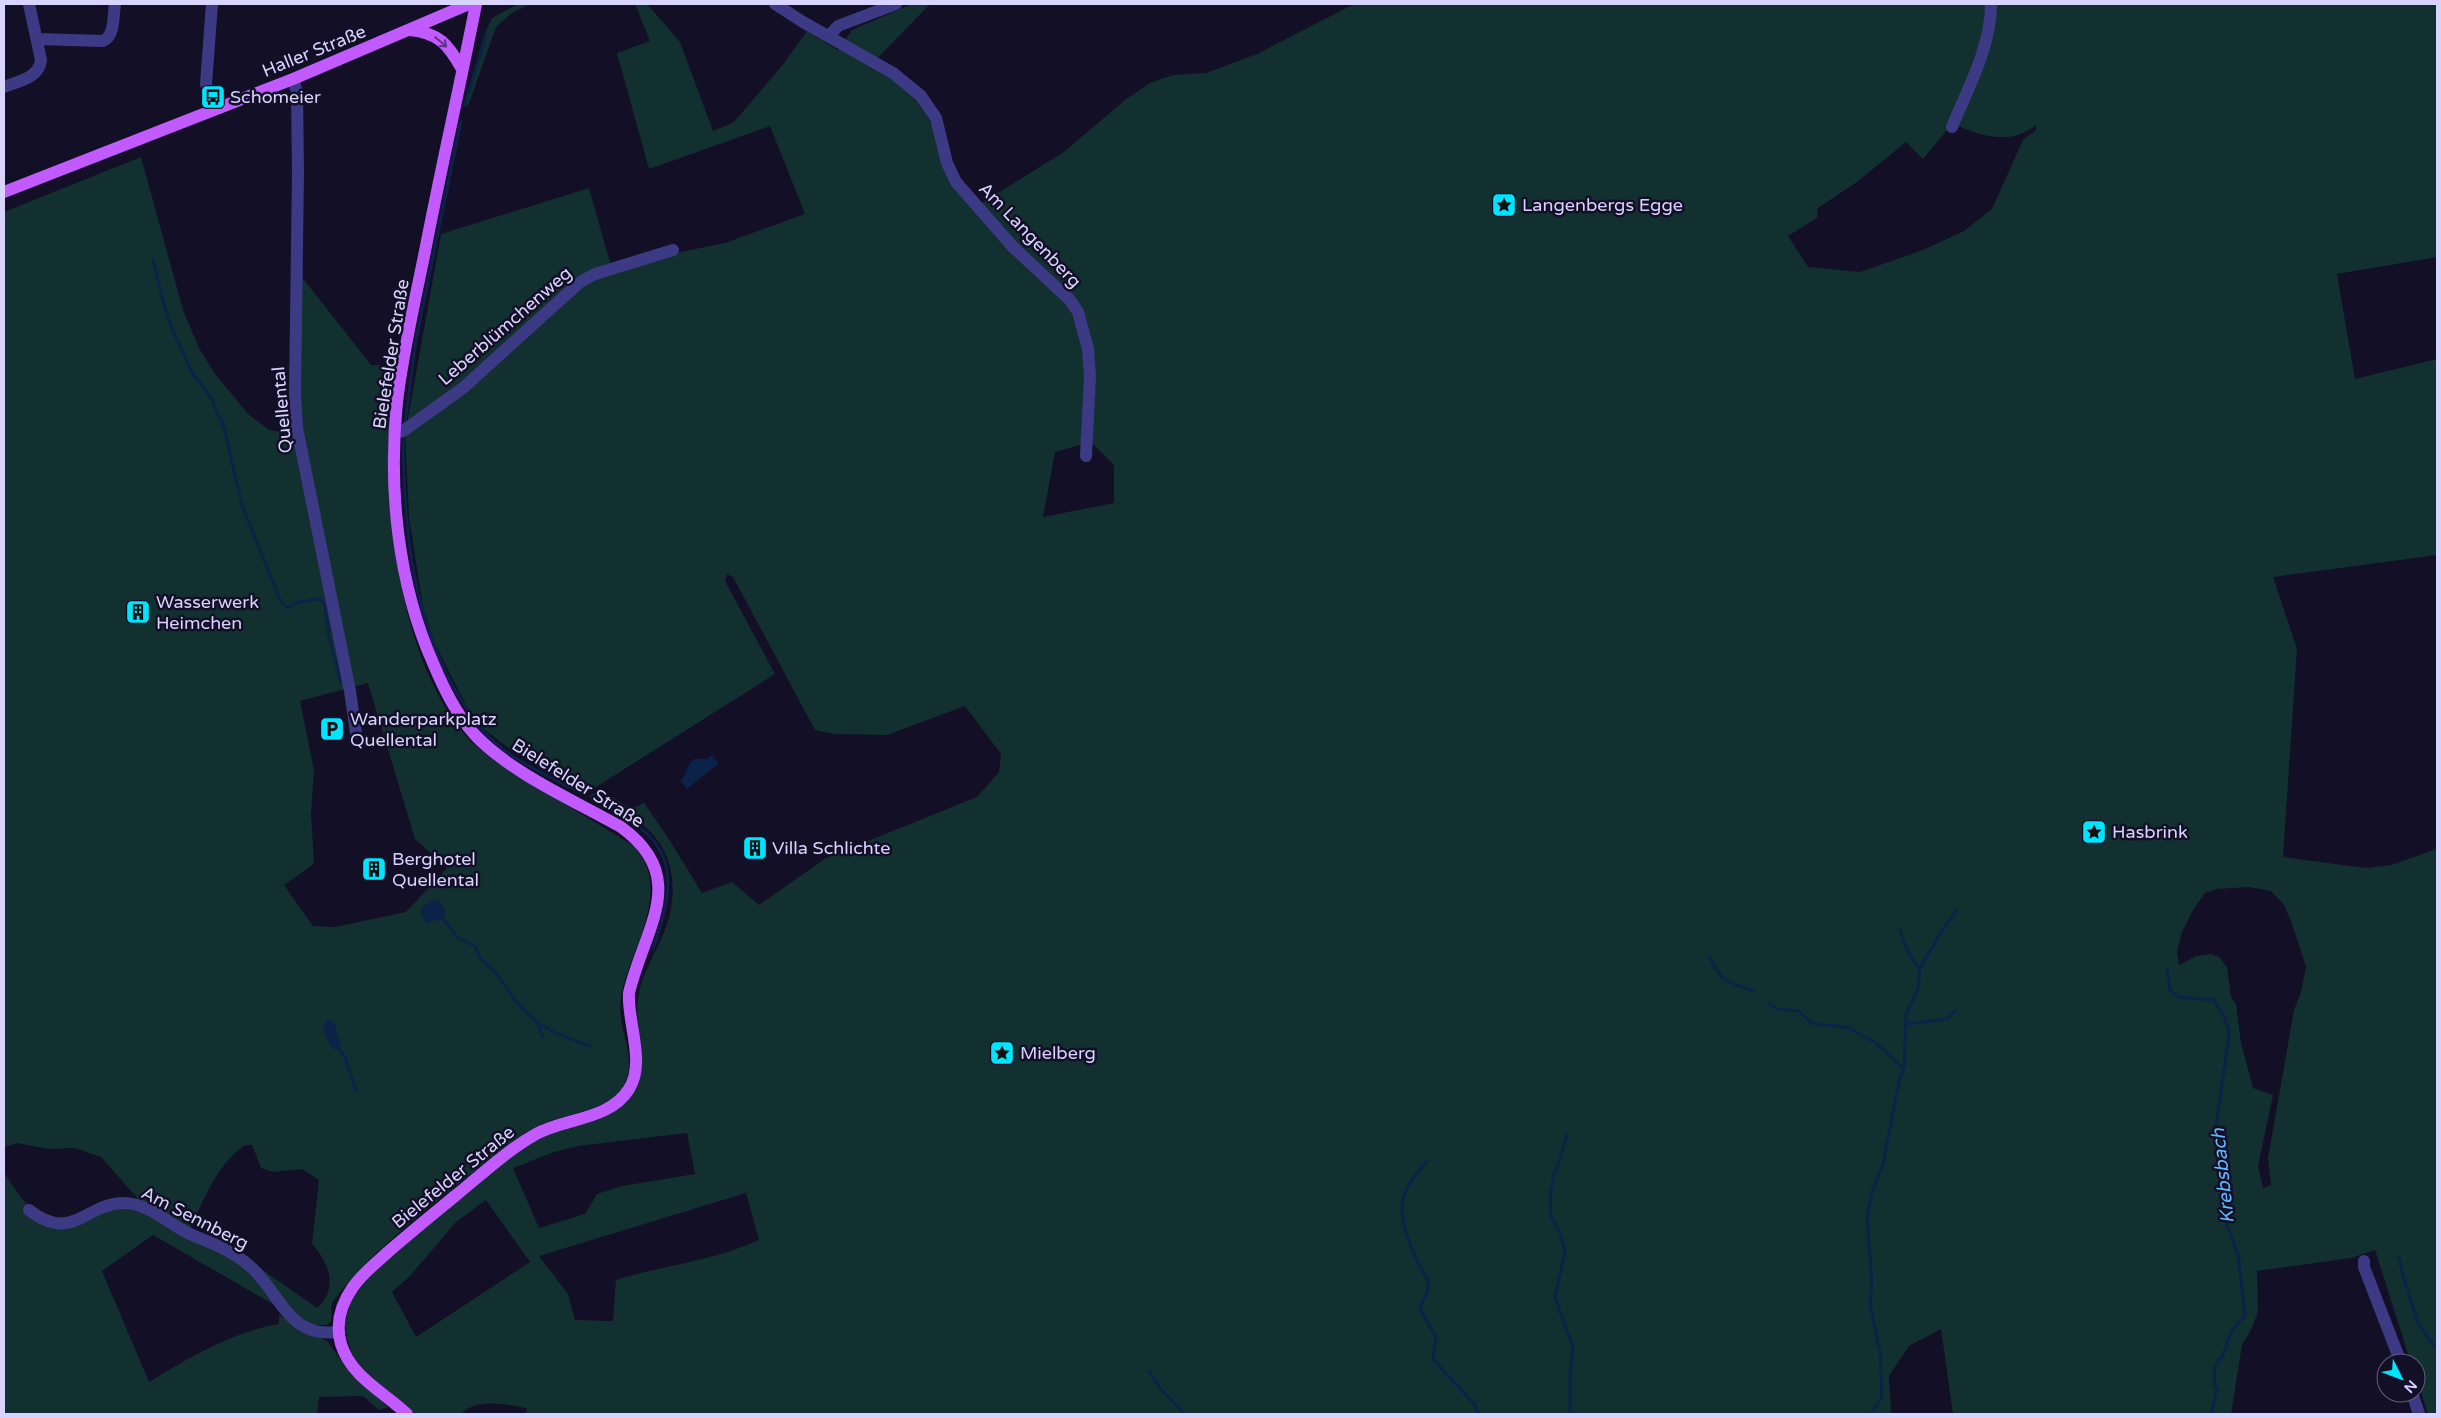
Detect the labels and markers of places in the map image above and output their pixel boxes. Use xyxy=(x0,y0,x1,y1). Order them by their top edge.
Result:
bus stop icon: Schomeier xyxy=(200,84,226,110)
place label: Schomeier xyxy=(230,86,321,108)
place icon: Langenbergs Egge xyxy=(1491,192,1517,218)
place label: Langenbergs Egge xyxy=(1522,194,1683,216)
place label: Wasserwerk Heimchen xyxy=(156,591,259,634)
building icon: Wasserwerk Heimchen xyxy=(125,599,151,625)
place label: Wanderparkplatz Quellental xyxy=(350,708,497,751)
parking icon: Wanderparkplatz Quellental xyxy=(319,716,345,742)
place icon: Hasbrink xyxy=(2081,819,2107,845)
place label: Hasbrink xyxy=(2112,821,2188,843)
building icon: Villa Schlichte xyxy=(742,835,768,861)
place label: Villa Schlichte xyxy=(772,837,890,859)
place label: Berghotel Quellental xyxy=(392,848,479,891)
building icon: Berghotel Quellental xyxy=(361,856,387,882)
place icon: Mielberg xyxy=(989,1040,1015,1066)
place label: Mielberg xyxy=(1020,1042,1096,1064)

